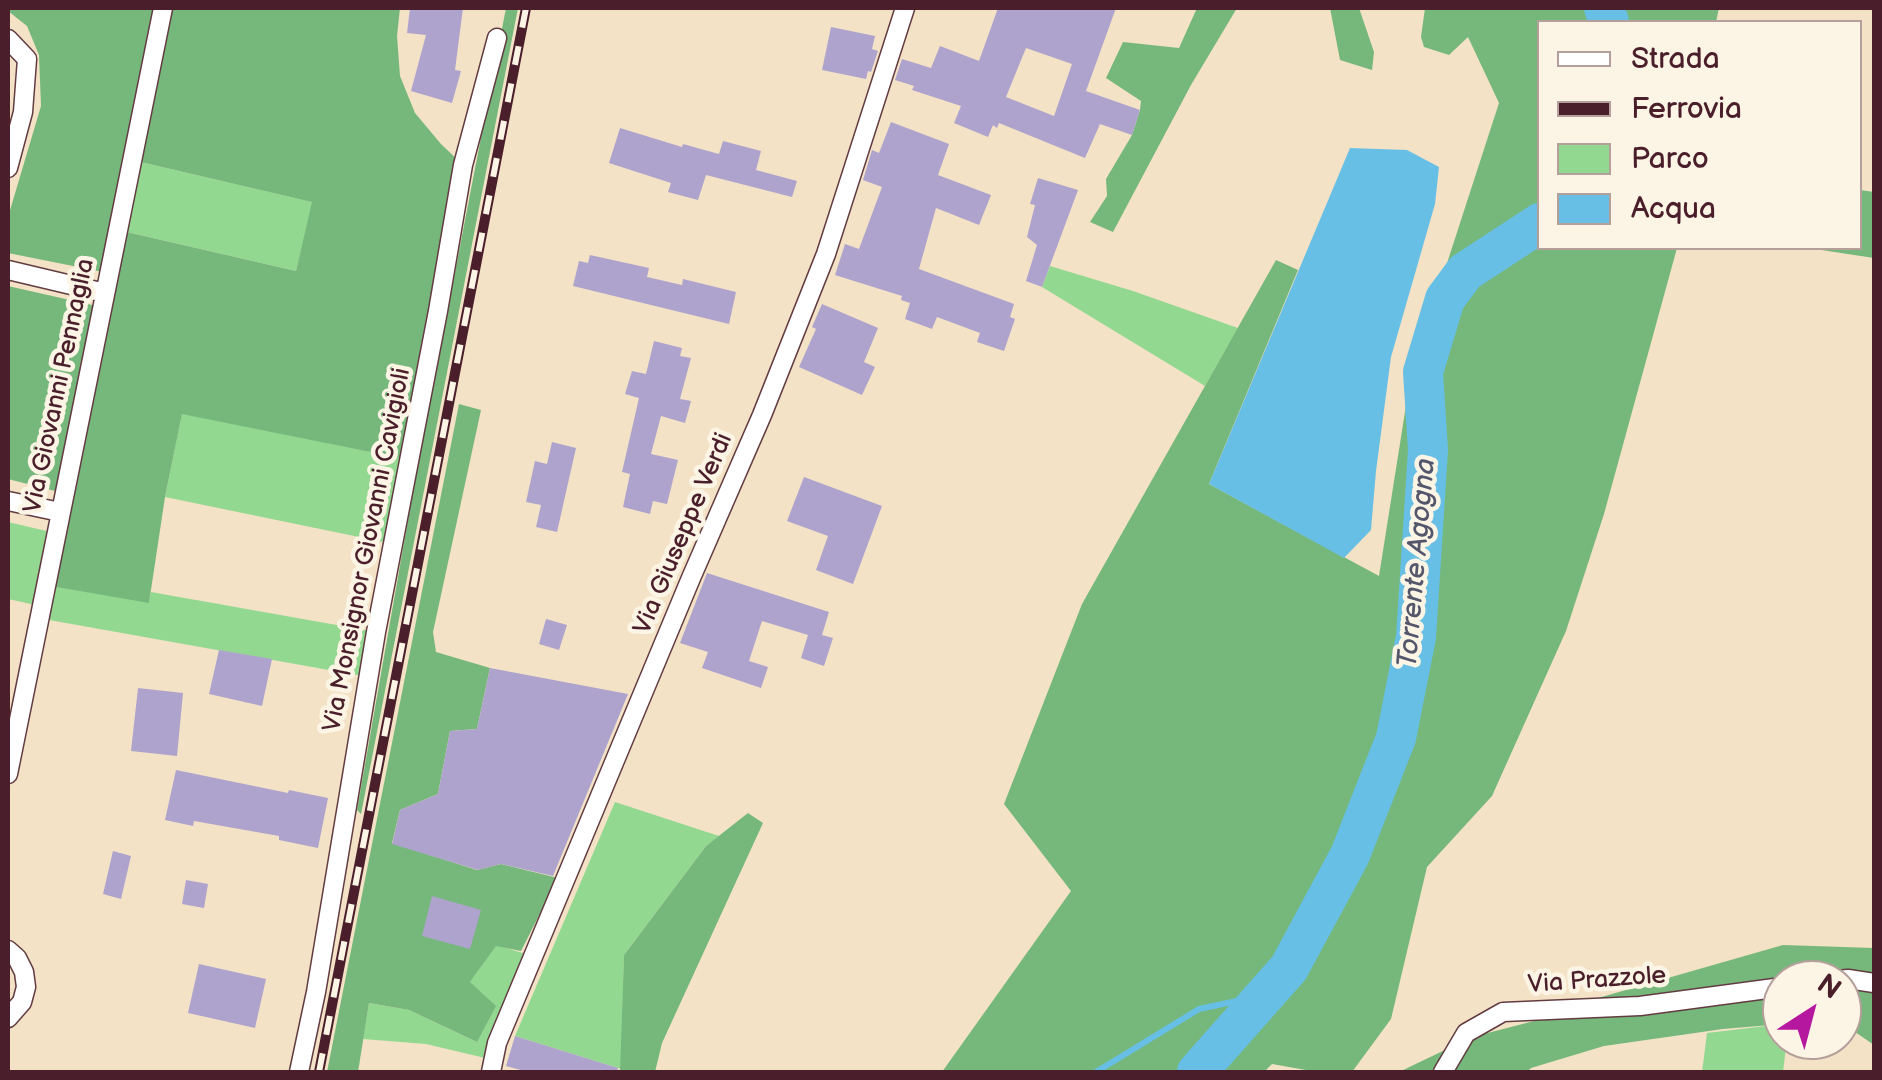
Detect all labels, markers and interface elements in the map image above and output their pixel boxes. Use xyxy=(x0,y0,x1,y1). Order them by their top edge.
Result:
legend xyxy=(1537,20,1862,250)
text: Strada xyxy=(1631,41,1720,77)
text: Ferrovia xyxy=(1631,91,1742,127)
text: Parco xyxy=(1631,141,1709,177)
text: Acqua xyxy=(1631,191,1716,227)
street label: Via Giovanni Pennaglia xyxy=(18,256,102,516)
street label: Via Monsignor Giovanni Cavigioli xyxy=(318,366,418,734)
street label: Via Giuseppe Verdi xyxy=(628,429,740,639)
water label: Torrente Agogna xyxy=(1392,457,1444,669)
north arrow xyxy=(1762,960,1862,1060)
street label: Via Prazzole xyxy=(1527,961,1667,1001)
text: N xyxy=(1811,967,1847,1006)

